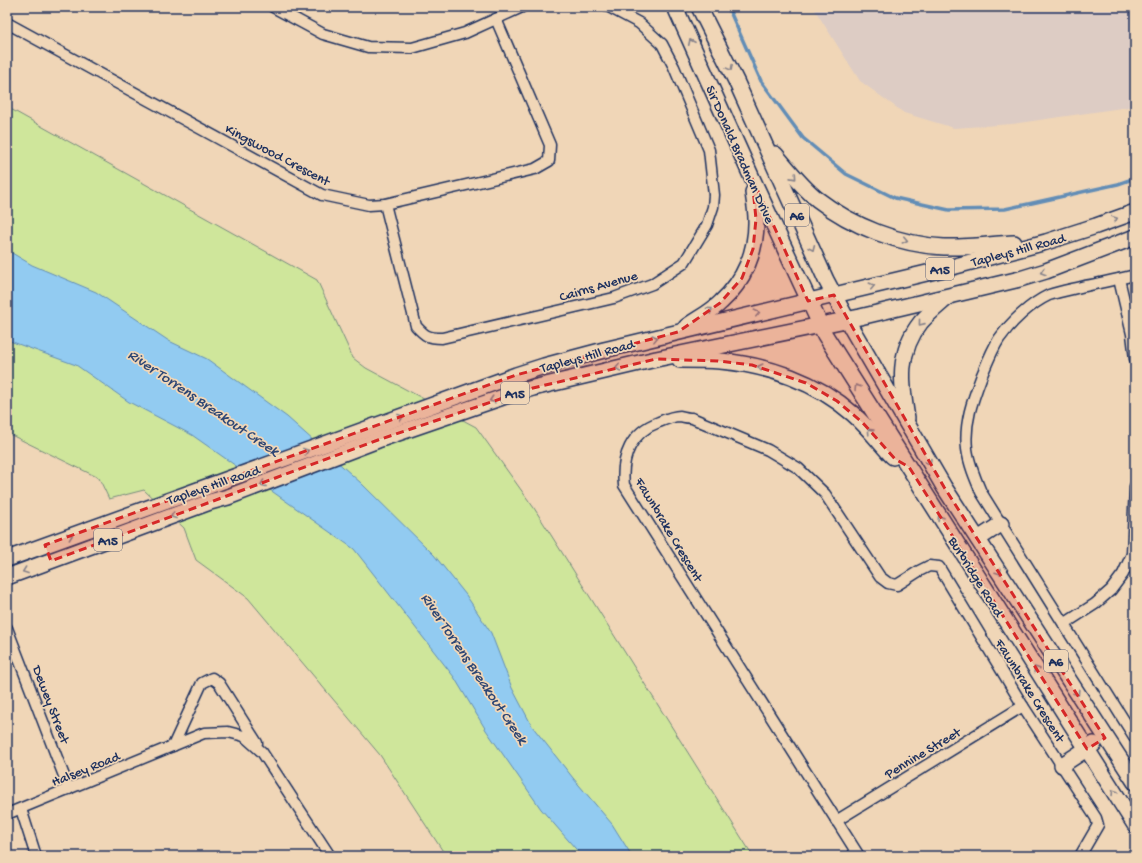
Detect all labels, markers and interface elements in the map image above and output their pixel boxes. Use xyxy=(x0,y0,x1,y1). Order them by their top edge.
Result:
one-way arrow xyxy=(688,39,696,47)
one-way arrow xyxy=(725,64,733,71)
street label: Sir Donald Bradman Drive xyxy=(701,83,777,227)
street label: Kingswood Crescent xyxy=(221,121,333,192)
one-way arrow xyxy=(790,172,797,179)
road number: A6 xyxy=(785,204,809,226)
one-way arrow xyxy=(1112,216,1119,224)
street label: Tapleys Hill Road xyxy=(969,230,1069,272)
one-way arrow xyxy=(902,236,908,244)
one-way arrow xyxy=(807,243,815,251)
road number: A15 xyxy=(926,258,954,280)
one-way arrow xyxy=(1040,267,1047,276)
street label: Cairns Avenue xyxy=(558,268,641,307)
one-way arrow xyxy=(869,282,875,290)
one-way arrow xyxy=(706,308,713,315)
one-way arrow xyxy=(754,310,760,318)
one-way arrow xyxy=(919,319,926,326)
one-way arrow xyxy=(652,334,658,342)
street label: Tapleys Hill Road xyxy=(538,336,638,378)
water label: River Torrens Breakout Creek xyxy=(124,346,283,462)
one-way arrow xyxy=(756,363,763,372)
one-way arrow xyxy=(614,364,621,372)
road number: A15 xyxy=(501,382,529,404)
one-way arrow xyxy=(855,384,862,391)
one-way arrow xyxy=(488,395,495,404)
one-way arrow xyxy=(397,414,404,422)
one-way arrow xyxy=(868,428,875,436)
one-way arrow xyxy=(303,448,310,456)
one-way arrow xyxy=(924,458,931,465)
street label: Tapleys Hill Road xyxy=(164,462,264,510)
street label: Fawnbrake Crescent xyxy=(630,474,706,587)
one-way arrow xyxy=(259,479,266,487)
one-way arrow xyxy=(170,511,177,519)
one-way arrow xyxy=(938,515,945,522)
road number: A15 xyxy=(94,529,122,551)
one-way arrow xyxy=(66,532,73,540)
street label: Burbridge Road xyxy=(943,533,1007,622)
one-way arrow xyxy=(22,566,29,574)
one-way arrow xyxy=(994,568,1002,575)
water label: River Torrens Breakout Creek xyxy=(416,590,531,749)
street label: Fawnbrake Crescent xyxy=(990,636,1068,747)
road number: A6 xyxy=(1044,650,1068,672)
street label: Dewey Street xyxy=(27,663,73,747)
one-way arrow xyxy=(1033,666,1040,673)
one-way arrow xyxy=(1072,689,1079,696)
street label: Pennine Street xyxy=(881,724,966,784)
street label: Halsey Road xyxy=(49,748,124,792)
one-way arrow xyxy=(1112,789,1119,796)

